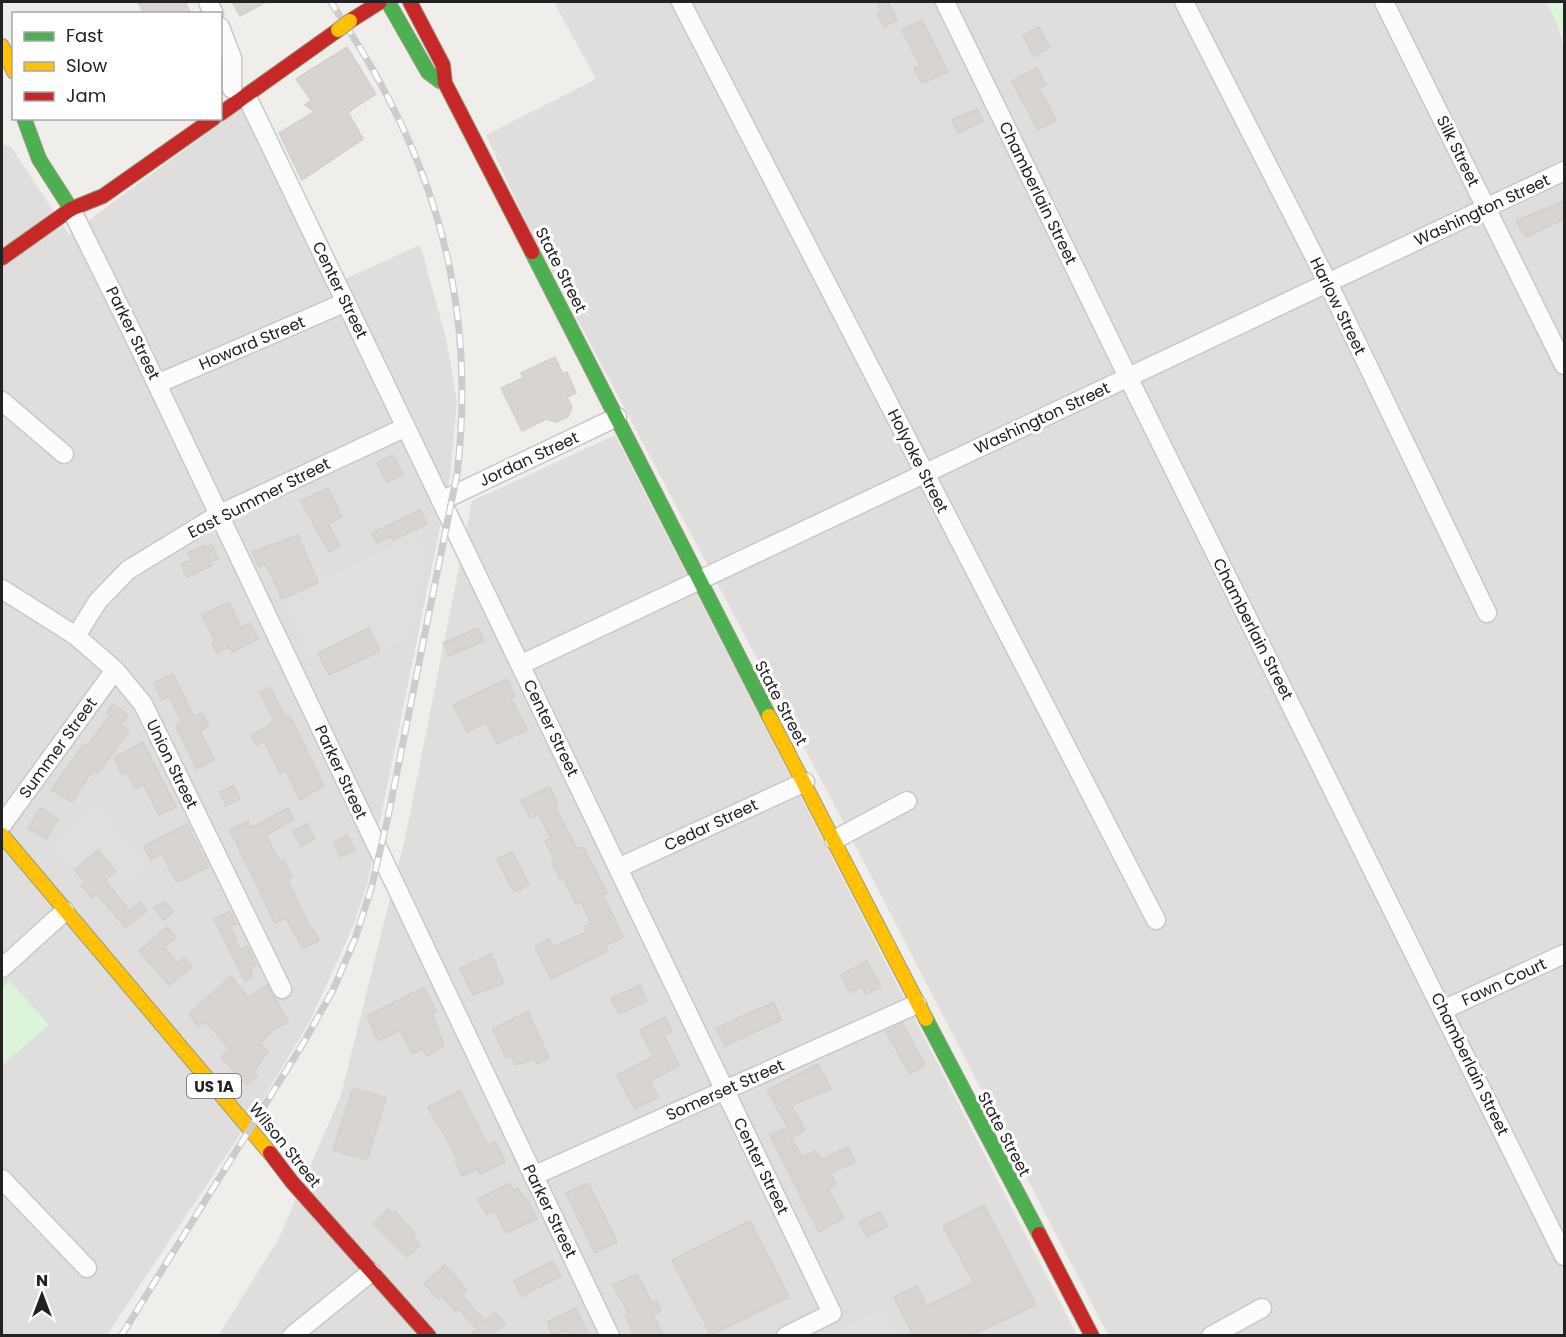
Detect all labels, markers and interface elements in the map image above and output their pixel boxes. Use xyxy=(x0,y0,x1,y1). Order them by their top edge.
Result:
legend xyxy=(12,12,222,120)
text: Fast xyxy=(66,23,103,48)
text: Slow xyxy=(66,53,108,78)
text: Jam xyxy=(66,83,106,108)
street label: Silk Street xyxy=(1431,112,1485,191)
street label: Chamberlain Street xyxy=(993,118,1083,269)
street label: Washington Street xyxy=(1410,168,1554,252)
street label: State Street xyxy=(530,223,592,317)
street label: Center Street xyxy=(307,238,373,343)
street label: Harlow Street xyxy=(1304,253,1372,359)
street label: Parker Street xyxy=(100,282,166,384)
street label: Howard Street xyxy=(195,310,309,376)
street label: Washington Street xyxy=(970,376,1114,460)
street label: Holyoke Street xyxy=(882,405,954,517)
street label: Jordan Street xyxy=(475,426,583,492)
street label: East Summer Street xyxy=(184,452,334,544)
street label: Chamberlain Street xyxy=(1207,554,1299,704)
street label: State Street xyxy=(749,657,813,750)
street label: Center Street xyxy=(518,676,584,781)
street label: Summer Street xyxy=(14,693,103,803)
street label: Union Street xyxy=(140,716,204,813)
street label: Parker Street xyxy=(309,721,373,823)
street label: Cedar Street xyxy=(660,793,762,857)
street label: Fawn Court xyxy=(1458,952,1550,1012)
street label: Chamberlain Street xyxy=(1425,989,1515,1140)
street label: Somerset Street xyxy=(662,1054,788,1126)
road number: US 1A xyxy=(187,1074,241,1098)
street label: State Street xyxy=(972,1088,1036,1181)
street label: Wilson Street xyxy=(244,1098,327,1193)
street label: Center Street xyxy=(728,1114,794,1219)
street label: Parker Street xyxy=(517,1160,583,1262)
north arrow xyxy=(12,1265,72,1325)
text: N xyxy=(36,1269,48,1292)

